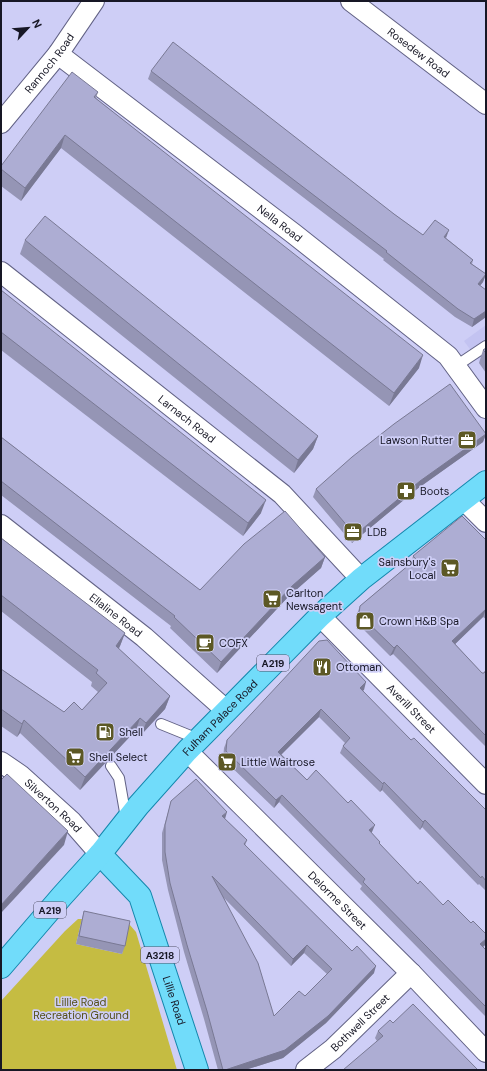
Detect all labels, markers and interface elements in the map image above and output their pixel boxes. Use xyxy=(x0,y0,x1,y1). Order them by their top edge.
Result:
north arrow xyxy=(8,8,48,48)
text: N xyxy=(29,17,45,30)
street label: Rosedew Road xyxy=(385,24,452,81)
street label: Rannoch Road xyxy=(21,30,77,96)
street label: Nella Road xyxy=(254,201,305,245)
street label: Larnach Road xyxy=(155,392,219,446)
office icon: Lawson Rutter xyxy=(456,429,478,451)
place label: Lawson Rutter xyxy=(380,433,453,447)
pharmacy icon: Boots xyxy=(395,480,417,502)
place label: Boots xyxy=(420,484,449,498)
office icon: LDB xyxy=(342,521,364,543)
place label: LDB xyxy=(367,525,387,539)
place label: Sainsbury's Local xyxy=(379,555,436,582)
supermarket icon: Sainsbury's Local xyxy=(439,557,461,579)
place label: Carlton Newsagent xyxy=(286,586,342,613)
supermarket icon: Carlton Newsagent xyxy=(261,588,283,610)
street label: Ellaline Road xyxy=(87,590,145,640)
shop icon: Crown H&B Spa xyxy=(354,610,376,632)
place label: Crown H&B Spa xyxy=(379,614,459,628)
cafe icon: COFX xyxy=(194,632,216,654)
place label: COFX xyxy=(219,636,248,650)
road number: A219 xyxy=(257,655,289,671)
restaurant icon: Ottoman xyxy=(311,656,333,678)
place label: Ottoman xyxy=(336,660,382,674)
street label: Fulham Palace Road xyxy=(179,677,261,759)
street label: Averill Street xyxy=(384,681,439,736)
fuel station icon: Shell xyxy=(94,721,116,743)
place label: Shell xyxy=(119,725,143,739)
supermarket icon: Shell Select xyxy=(64,746,86,768)
place label: Shell Select xyxy=(89,750,148,764)
supermarket icon: Little Waitrose xyxy=(216,751,238,773)
place label: Little Waitrose xyxy=(241,755,315,769)
street label: Silverton Road xyxy=(22,776,85,835)
street label: Delorme Street xyxy=(305,868,370,932)
road number: A219 xyxy=(34,902,66,918)
road number: A3218 xyxy=(141,947,179,963)
street label: Lillie Road xyxy=(160,974,189,1027)
street label: Bothwell Street xyxy=(328,991,393,1055)
park label: Lillie Road Recreation Ground xyxy=(33,995,129,1022)

